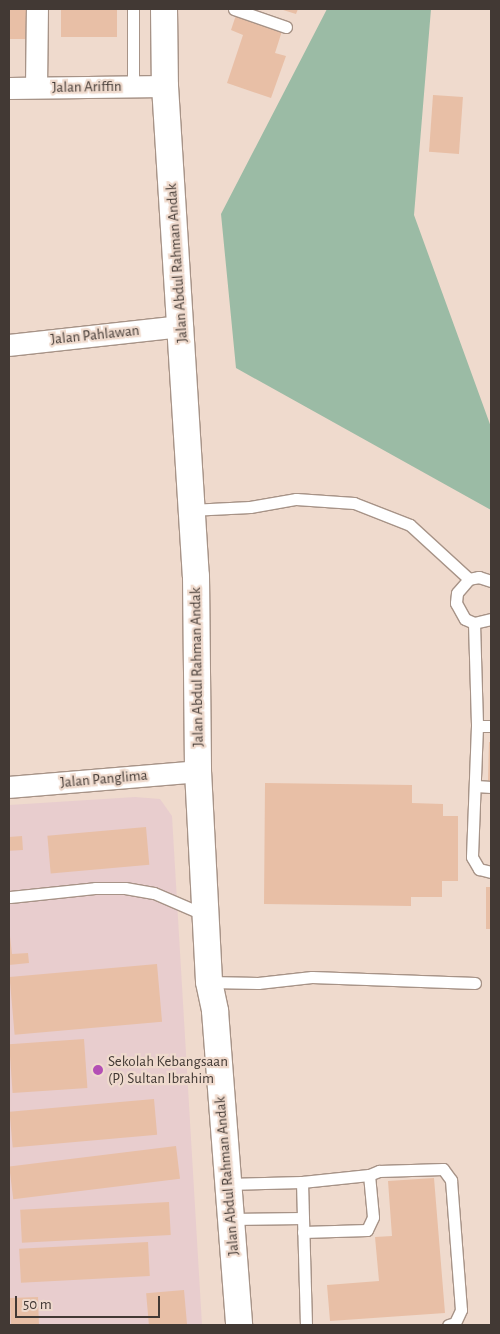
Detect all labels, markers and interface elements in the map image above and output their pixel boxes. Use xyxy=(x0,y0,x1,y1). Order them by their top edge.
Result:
street label: Jalan Ariffin xyxy=(52,77,122,97)
street label: Jalan Abdul Rahman Andak xyxy=(162,183,192,343)
street label: Jalan Pahlawan xyxy=(50,321,140,349)
street label: Jalan Abdul Rahman Andak xyxy=(187,587,207,747)
street label: Jalan Panglima xyxy=(60,766,148,792)
place label: Sekolah Kebangsaan (P) Sultan Ibrahim xyxy=(108,1052,228,1087)
marker: Sekolah Kebangsaan (P) Sultan Ibrahim xyxy=(92,1064,104,1076)
street label: Jalan Abdul Rahman Andak xyxy=(211,1096,243,1256)
scale bar xyxy=(18,1286,162,1318)
text: 50 m xyxy=(23,1297,52,1312)

